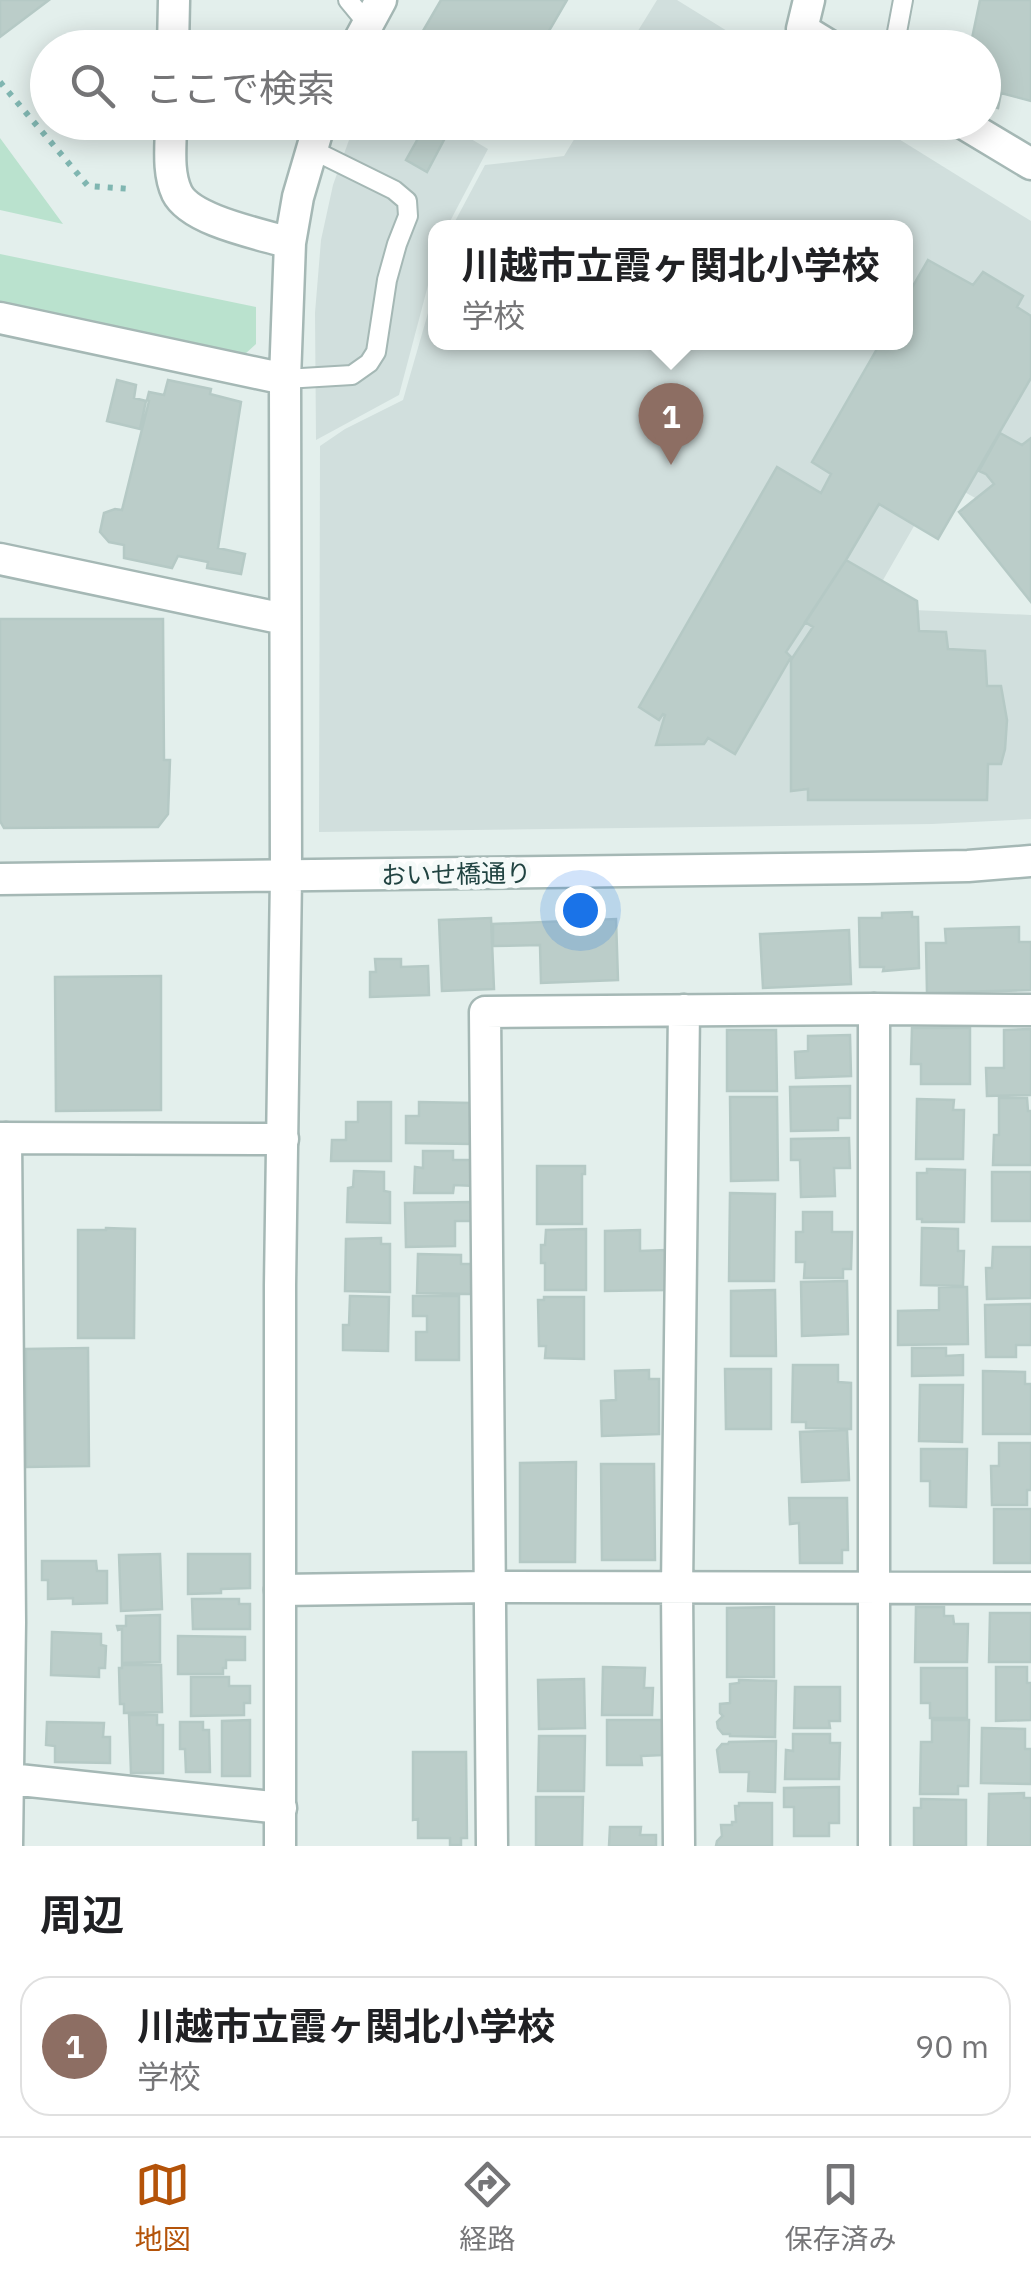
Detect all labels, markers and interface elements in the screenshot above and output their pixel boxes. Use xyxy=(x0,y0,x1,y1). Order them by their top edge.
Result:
search box xyxy=(30,30,1001,140)
icon: search xyxy=(65,58,120,113)
text: ここで検索 xyxy=(145,63,335,112)
popup xyxy=(428,220,913,350)
text: 川越市立霞ヶ関北小学校 xyxy=(461,240,880,289)
text: 学校 xyxy=(461,294,526,336)
pin: 1 xyxy=(638,382,704,465)
street label: おいせ橋通り xyxy=(381,856,531,891)
your location xyxy=(555,885,606,936)
text: 周辺 xyxy=(40,1887,124,1942)
text: 川越市立霞ヶ関北小学校 xyxy=(137,2001,555,2050)
text: 1 xyxy=(65,2025,84,2067)
text: 90 m xyxy=(915,2025,989,2067)
text: 学校 xyxy=(137,2055,201,2097)
tab: 地図 xyxy=(134,2157,191,2257)
tab: 経路 xyxy=(459,2157,516,2257)
tab: 保存済み xyxy=(784,2157,897,2257)

